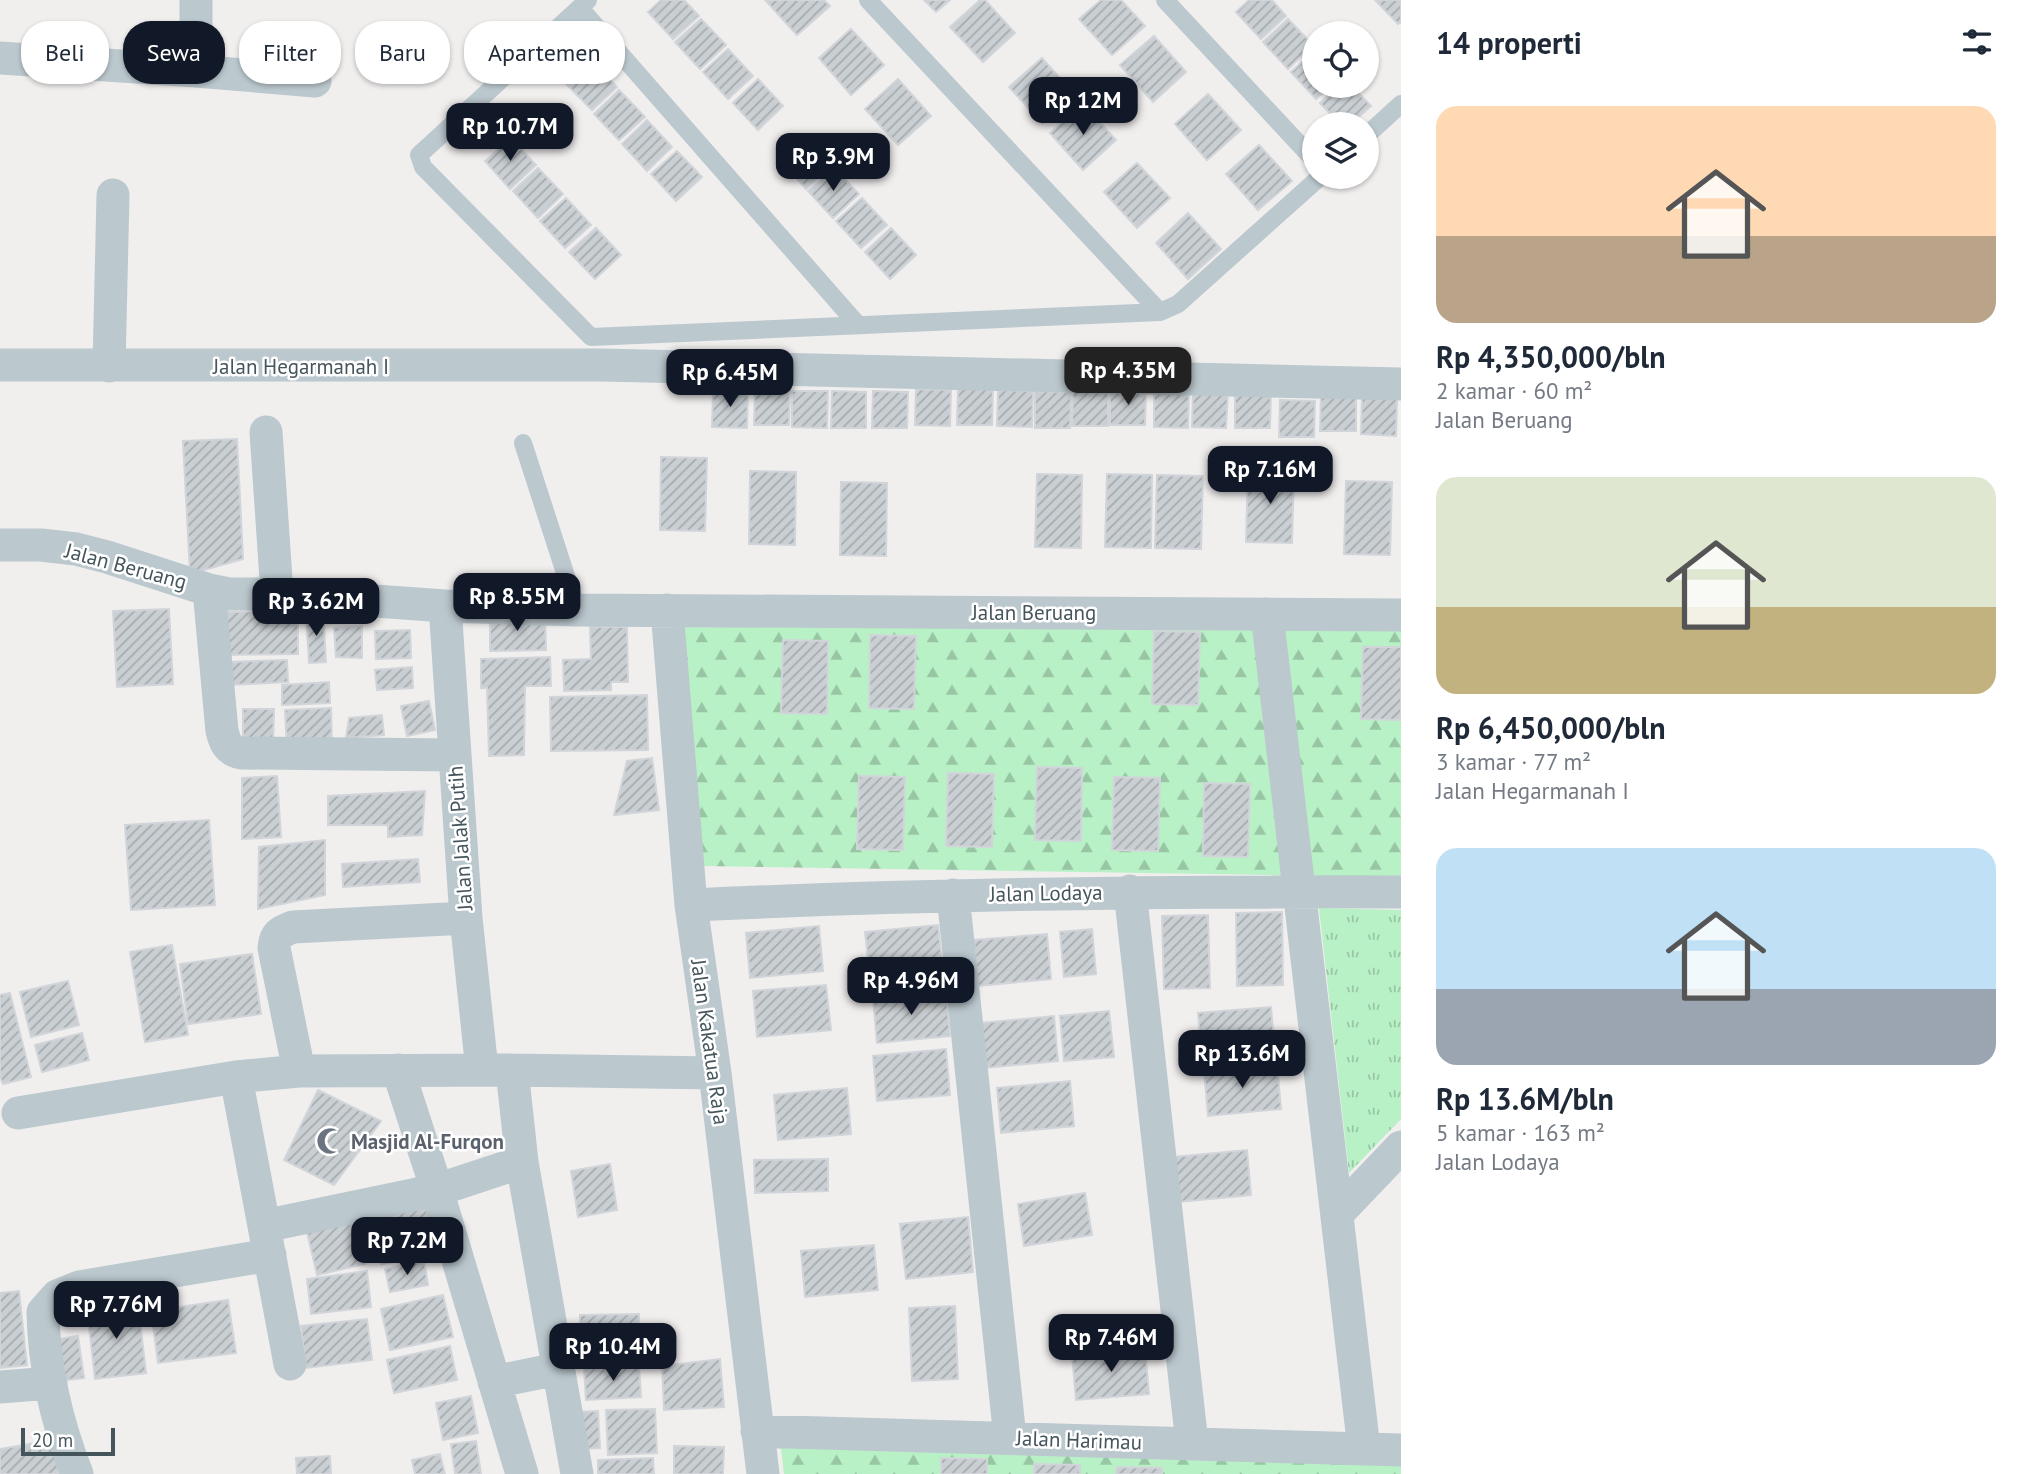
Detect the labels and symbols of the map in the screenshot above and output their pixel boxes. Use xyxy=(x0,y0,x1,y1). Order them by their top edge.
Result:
pin: Rp 12M xyxy=(1026,78,1140,137)
pin: Rp 10.7M xyxy=(438,104,582,163)
pin: Rp 3.9M xyxy=(768,134,898,193)
pin: Rp 4.35M xyxy=(1056,348,1200,407)
pin: Rp 6.45M xyxy=(658,350,802,409)
street label: Jalan Hegarmanah I xyxy=(212,353,389,380)
pin: Rp 7.16M xyxy=(1198,447,1342,506)
street label: Jalan Beruang xyxy=(61,537,190,595)
pin: Rp 8.55M xyxy=(445,574,589,633)
pin: Rp 3.62M xyxy=(244,578,388,638)
street label: Jalan Beruang xyxy=(971,599,1096,626)
street label: Jalan Jalak Putih xyxy=(441,765,479,912)
street label: Jalan Lodaya xyxy=(988,879,1103,908)
street label: Jalan Kakatua Raja xyxy=(685,957,735,1126)
pin: Rp 4.96M xyxy=(839,958,983,1017)
pin: Rp 13.6M xyxy=(1170,1030,1314,1090)
mosque icon: Masjid Al-Furqon xyxy=(315,1126,345,1156)
place label: Masjid Al-Furqon xyxy=(351,1128,504,1155)
pin: Rp 7.2M xyxy=(342,1218,472,1277)
pin: Rp 7.76M xyxy=(44,1282,188,1341)
pin: Rp 7.46M xyxy=(1039,1314,1183,1374)
pin: Rp 10.4M xyxy=(541,1324,685,1383)
street label: Jalan Harimau xyxy=(1014,1424,1143,1456)
scale bar xyxy=(21,1425,116,1457)

